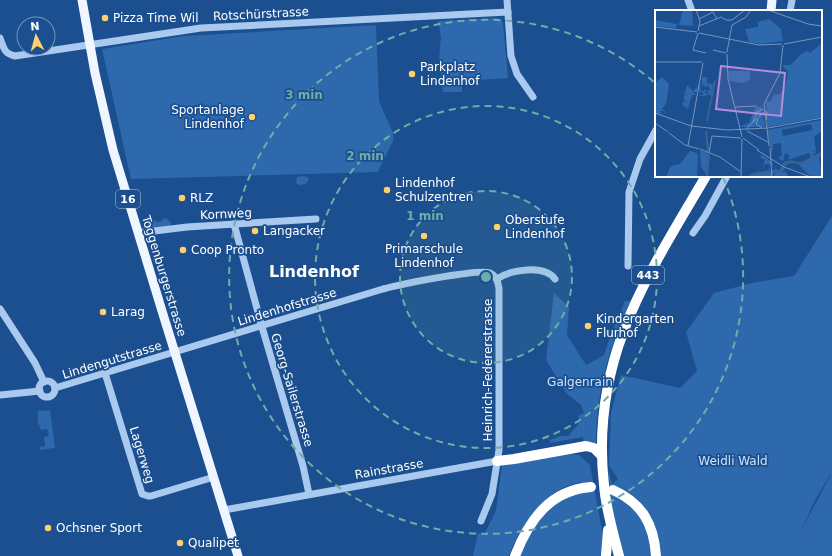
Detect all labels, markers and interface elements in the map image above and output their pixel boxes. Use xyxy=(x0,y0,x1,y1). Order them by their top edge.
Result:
street label: Rotschürstrasse xyxy=(213,4,309,24)
inset map xyxy=(655,10,822,177)
place label: Pizza Time Wil xyxy=(113,11,199,25)
marker: Pizza Time Wil xyxy=(100,13,110,23)
north arrow xyxy=(16,16,56,56)
text: N xyxy=(30,20,40,33)
place label: Parkplatz Lindenhof xyxy=(420,60,480,88)
marker: Parkplatz Lindenhof xyxy=(407,69,417,79)
text: 3 min xyxy=(285,88,323,102)
place label: Sportanlage Lindenhof xyxy=(171,103,245,131)
marker: Sportanlage Lindenhof xyxy=(247,112,257,122)
text: 2 min xyxy=(346,149,384,163)
place label: Lindenhof Schulzentren xyxy=(395,176,473,204)
marker: Lindenhof Schulzentren xyxy=(382,185,392,195)
road number: 16 xyxy=(116,190,140,208)
place label: RLZ xyxy=(190,191,213,205)
marker: RLZ xyxy=(177,193,187,203)
street label: Kornweg xyxy=(200,206,252,222)
text: 1 min xyxy=(406,209,444,223)
street label: Toggenburgerstrasse xyxy=(139,213,189,338)
place label: Oberstufe Lindenhof xyxy=(505,213,565,241)
marker: Oberstufe Lindenhof xyxy=(492,222,502,232)
place label: Langacker xyxy=(263,224,325,238)
marker: Langacker xyxy=(250,226,260,236)
marker: Primarschule Lindenhof xyxy=(419,231,429,241)
place label: Primarschule Lindenhof xyxy=(385,242,463,270)
place label: Coop Pronto xyxy=(191,243,264,257)
marker: Coop Pronto xyxy=(178,245,188,255)
district label: Lindenhof xyxy=(269,262,360,281)
road number: 443 xyxy=(632,266,664,284)
centre of rings xyxy=(479,270,493,284)
street label: Lindenhofstrasse xyxy=(236,285,338,329)
street label: Heinrich-Federerstrasse xyxy=(481,299,495,441)
place label: Larag xyxy=(111,305,145,319)
marker: Larag xyxy=(98,307,108,317)
place label: Kindergarten Flurhof xyxy=(596,312,674,340)
marker: Kindergarten Flurhof xyxy=(583,321,593,331)
street label: Georg-Sailerstrasse xyxy=(268,332,316,448)
street label: Lindengutstrasse xyxy=(61,338,163,382)
park label: Galgenrain xyxy=(547,375,613,389)
street label: Lagerweg xyxy=(127,425,157,485)
park label: Weidli Wald xyxy=(698,454,768,468)
street label: Rainstrasse xyxy=(354,456,424,482)
place label: Ochsner Sport xyxy=(56,521,142,535)
marker: Ochsner Sport xyxy=(43,523,53,533)
place label: Qualipet xyxy=(188,536,239,550)
marker: Qualipet xyxy=(175,538,185,548)

